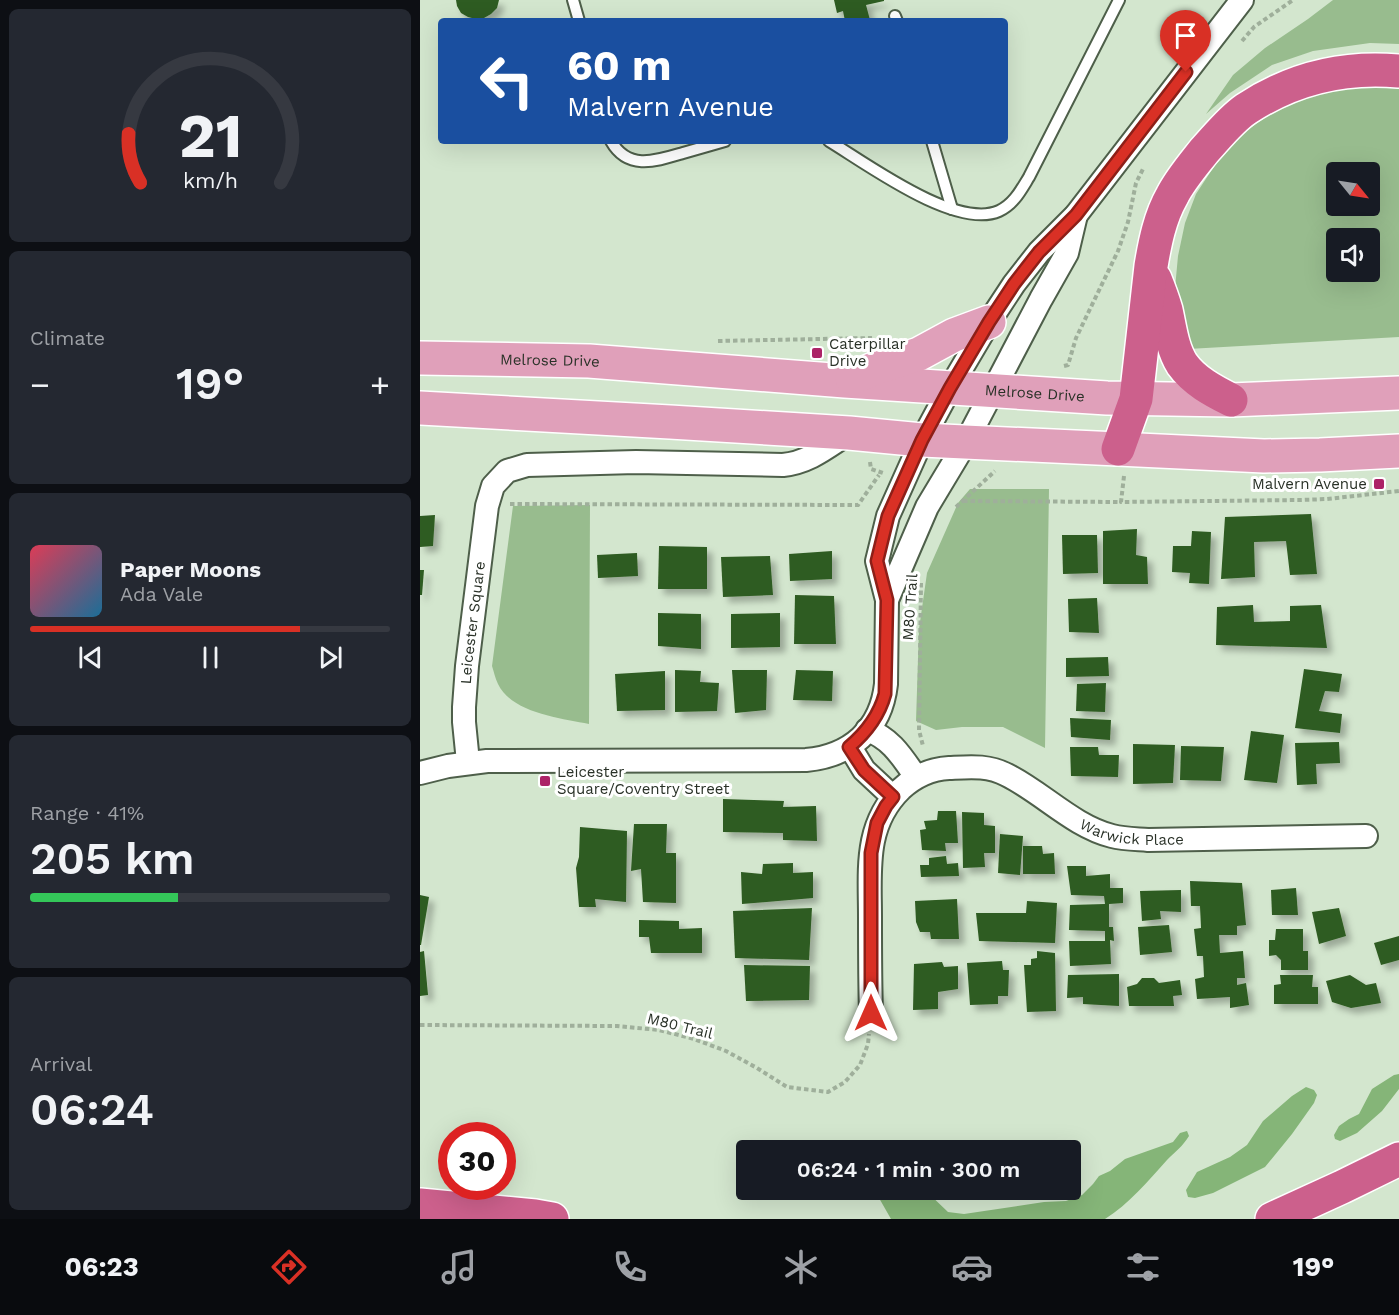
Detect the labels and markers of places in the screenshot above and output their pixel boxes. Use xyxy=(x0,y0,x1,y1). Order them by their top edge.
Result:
pin xyxy=(1160,10,1211,72)
place label: Caterpillar Drive xyxy=(829,335,906,370)
marker: Caterpillar Drive xyxy=(810,346,824,360)
place label: Malvern Avenue xyxy=(1252,475,1367,493)
marker: Malvern Avenue xyxy=(1372,477,1386,491)
place label: Leicester Square/Coventry Street xyxy=(557,763,730,798)
marker: Leicester Square/Coventry Street xyxy=(538,774,552,788)

